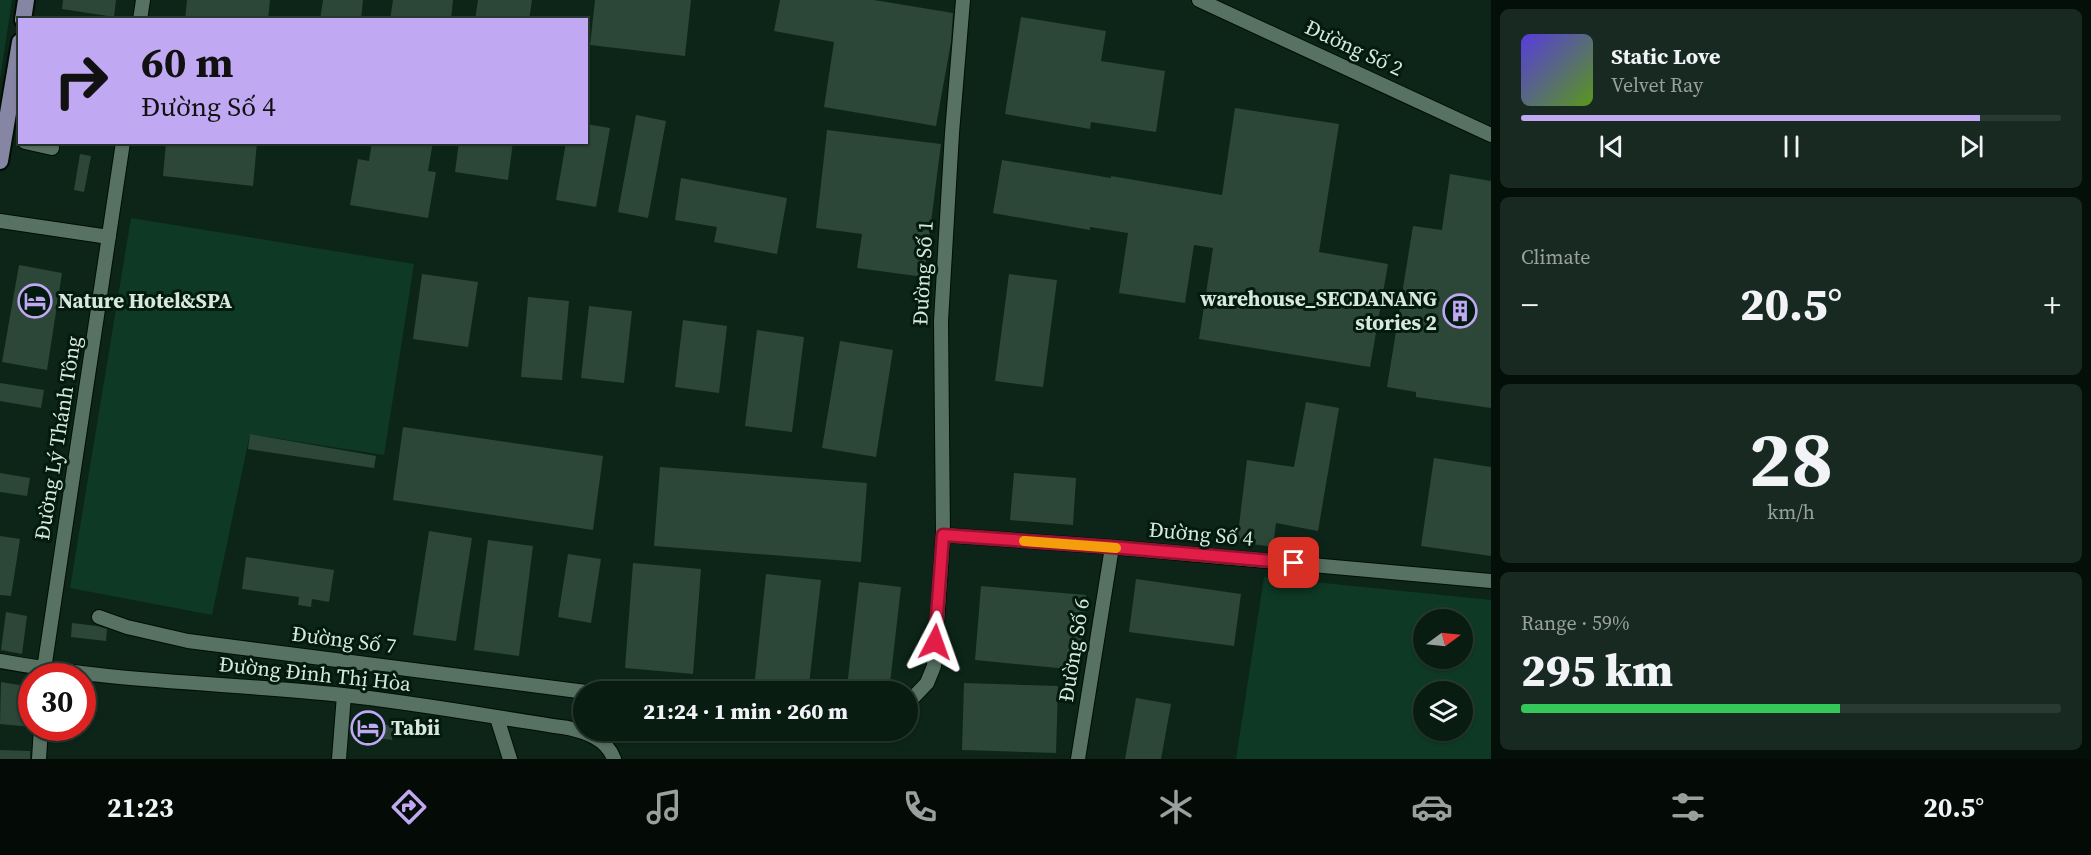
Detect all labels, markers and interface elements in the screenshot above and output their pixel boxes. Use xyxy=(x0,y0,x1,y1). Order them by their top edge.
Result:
street label: Đường Số 2 xyxy=(1301,12,1408,83)
text: 60 m xyxy=(141,33,234,91)
text: Static Love xyxy=(1611,41,1721,71)
icon: right xyxy=(42,42,120,120)
text: Velvet Ray xyxy=(1611,71,1703,99)
text: Đường Số 4 xyxy=(141,88,276,125)
icon: previous xyxy=(1595,130,1628,163)
icon: pause xyxy=(1775,130,1808,163)
icon: next xyxy=(1955,130,1988,163)
street label: Đường Số 1 xyxy=(905,220,940,326)
text: Climate xyxy=(1521,243,1590,271)
text: 20.5° xyxy=(1740,273,1842,335)
text: − xyxy=(1521,282,1539,327)
text: + xyxy=(2044,282,2061,327)
hotel icon: Nature Hotel&SPA xyxy=(17,283,53,319)
place label: warehouse_SECDANANG stories 2 xyxy=(1199,284,1437,337)
place label: Nature Hotel&SPA xyxy=(58,286,232,315)
building icon: warehouse_SECDANANG stories 2 xyxy=(1442,293,1478,329)
street label: Đường Lý Thánh Tông xyxy=(27,334,88,542)
text: 28 xyxy=(1749,405,1833,512)
text: km/h xyxy=(1767,498,1815,526)
street label: Đường Số 4 xyxy=(1148,514,1255,553)
pin xyxy=(1268,537,1319,588)
icon: arrive xyxy=(1277,546,1310,579)
street label: Đường Số 6 xyxy=(1051,596,1096,704)
north arrow xyxy=(1413,609,1473,669)
map controls xyxy=(1413,609,1473,741)
text: Range · 59% xyxy=(1521,609,1630,637)
position arrow xyxy=(903,610,967,674)
street label: Đường Số 7 xyxy=(290,619,398,660)
text: 295 km xyxy=(1521,639,1673,701)
street label: Đường Đinh Thị Hòa xyxy=(218,649,413,698)
speed limit sign: 30 xyxy=(18,663,96,741)
button: layers xyxy=(1413,681,1473,741)
text: 21:24 · 1 min · 260 m xyxy=(643,696,848,726)
hotel icon: Tabii xyxy=(350,710,386,746)
place label: Tabii xyxy=(391,713,441,742)
icon: directions xyxy=(388,786,430,828)
icon: music xyxy=(643,786,685,828)
icon: phone xyxy=(899,786,941,828)
icon: climate xyxy=(1155,786,1197,828)
icon: car xyxy=(1411,786,1453,828)
icon: filters xyxy=(1667,786,1709,828)
text: 21:23 xyxy=(107,789,174,826)
text: 20.5° xyxy=(1923,789,1984,826)

